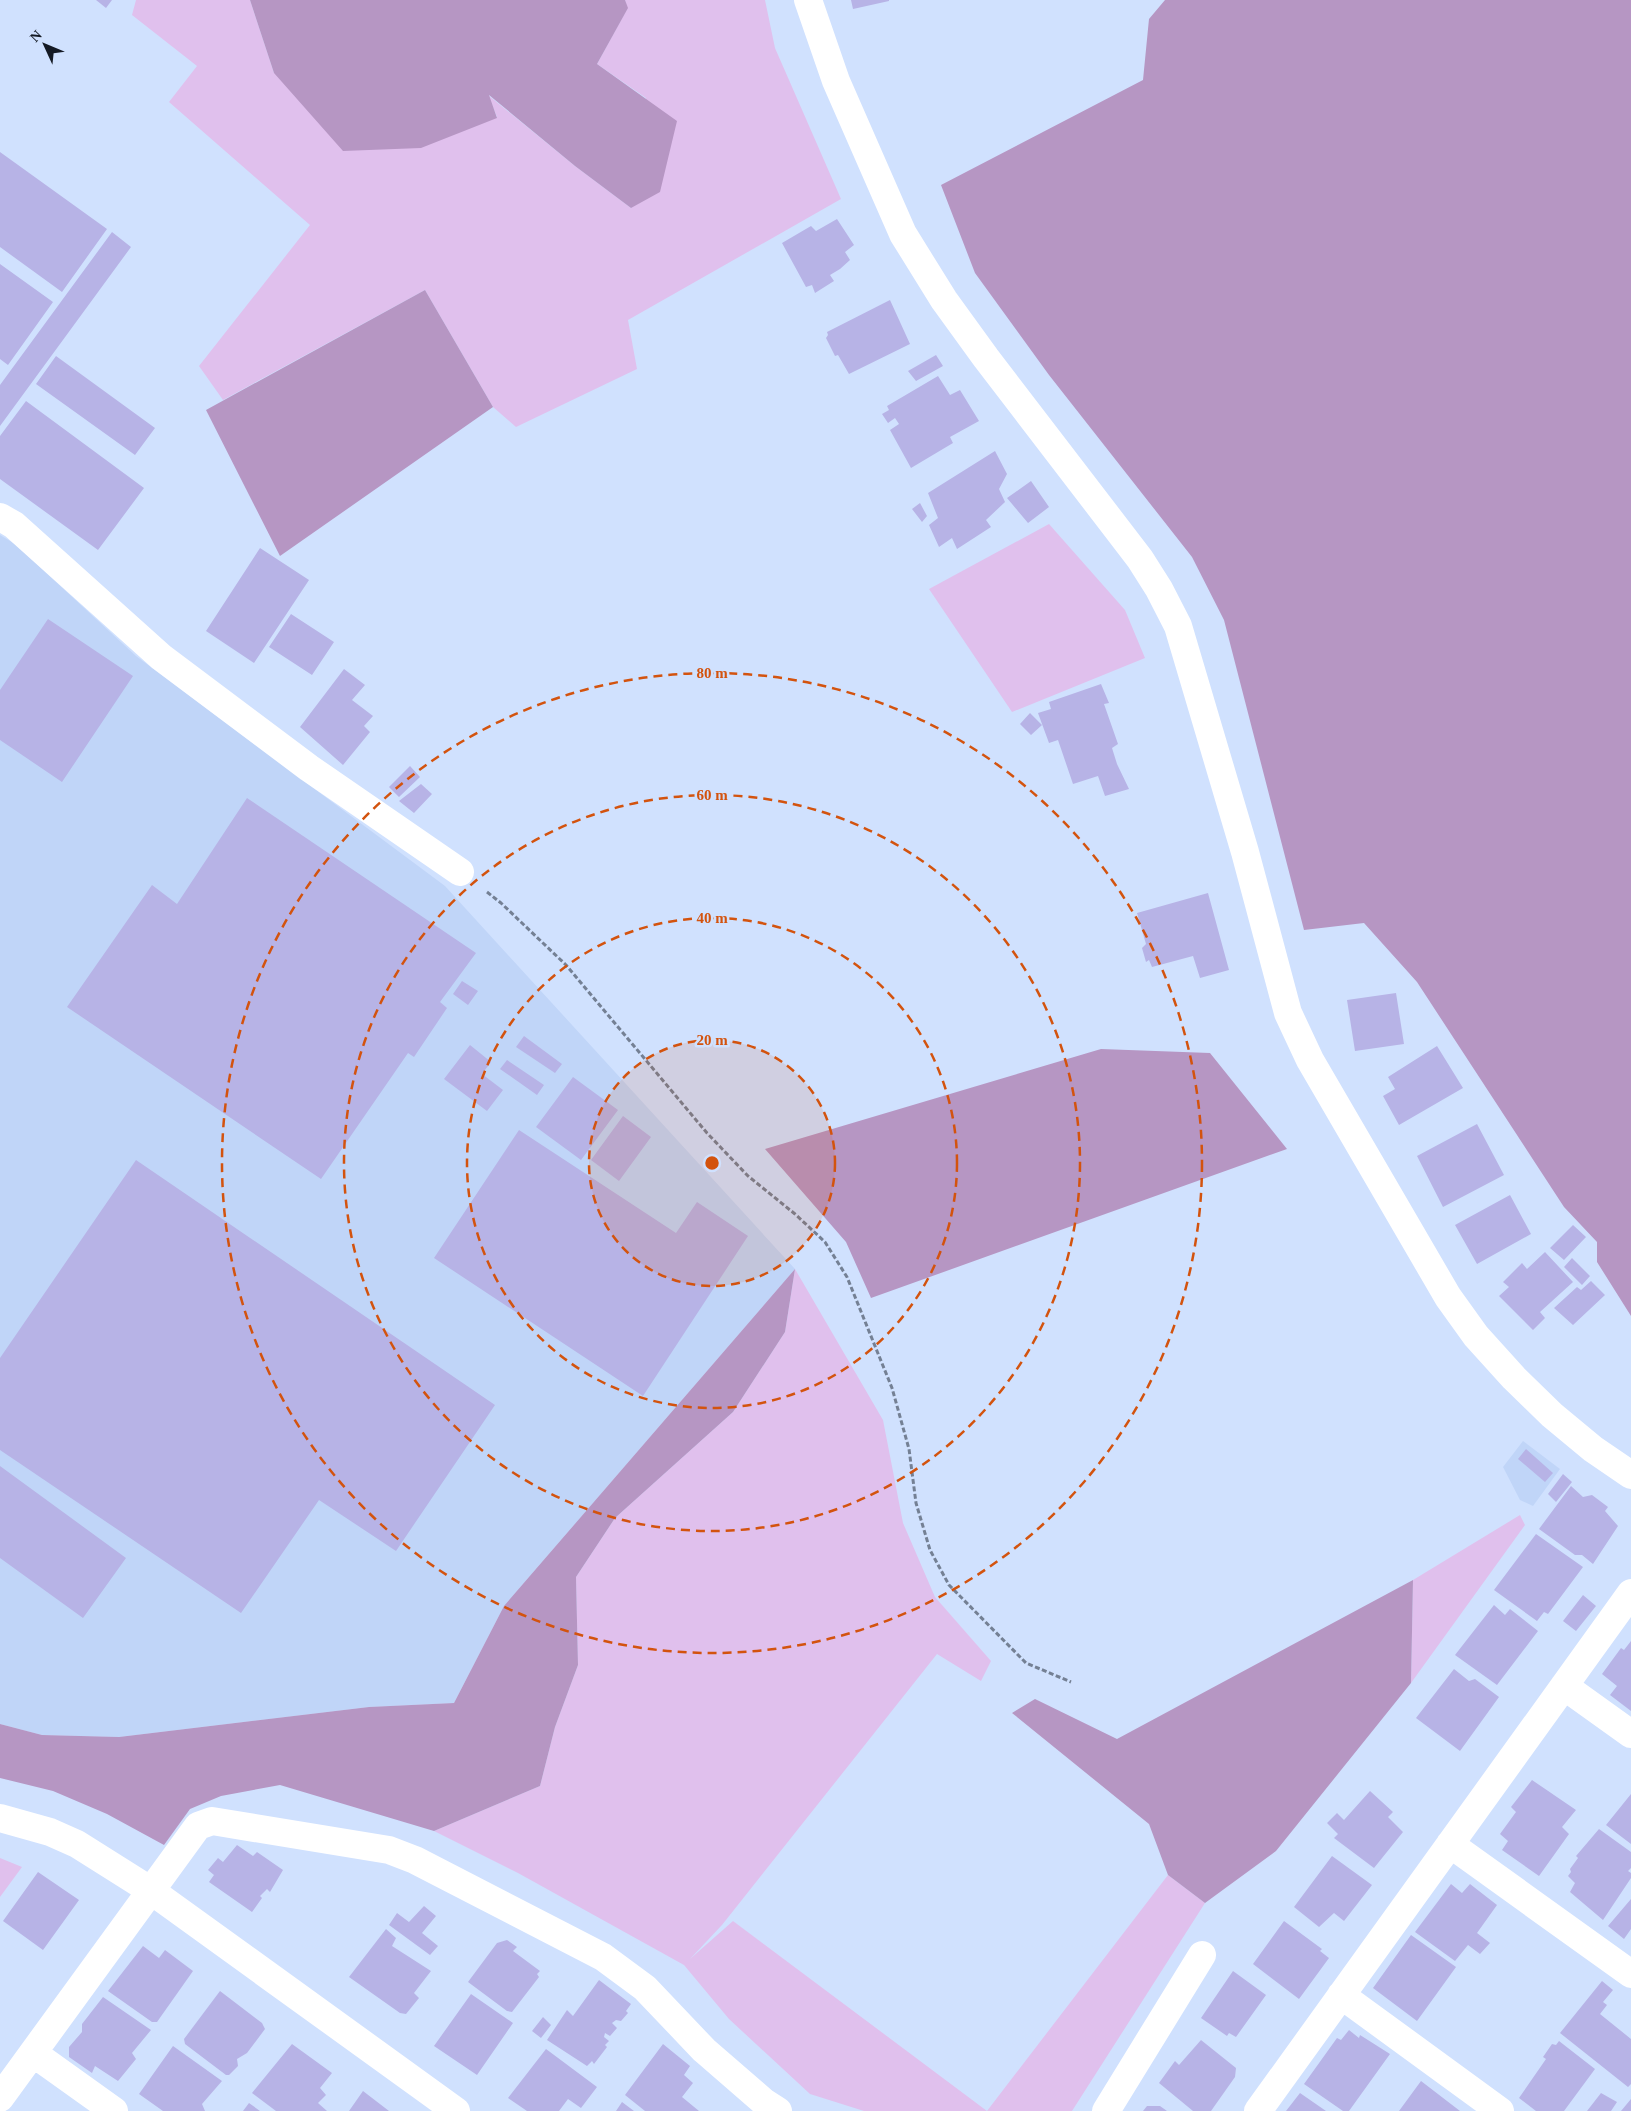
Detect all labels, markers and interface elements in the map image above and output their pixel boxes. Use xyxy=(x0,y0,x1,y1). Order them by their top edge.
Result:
north arrow xyxy=(20,20,70,70)
text: N xyxy=(27,27,45,45)
text: 80 m xyxy=(696,665,728,681)
text: 60 m xyxy=(696,787,728,803)
text: 40 m xyxy=(696,910,728,926)
text: 20 m xyxy=(696,1032,728,1048)
centre of rings xyxy=(703,1154,721,1172)

